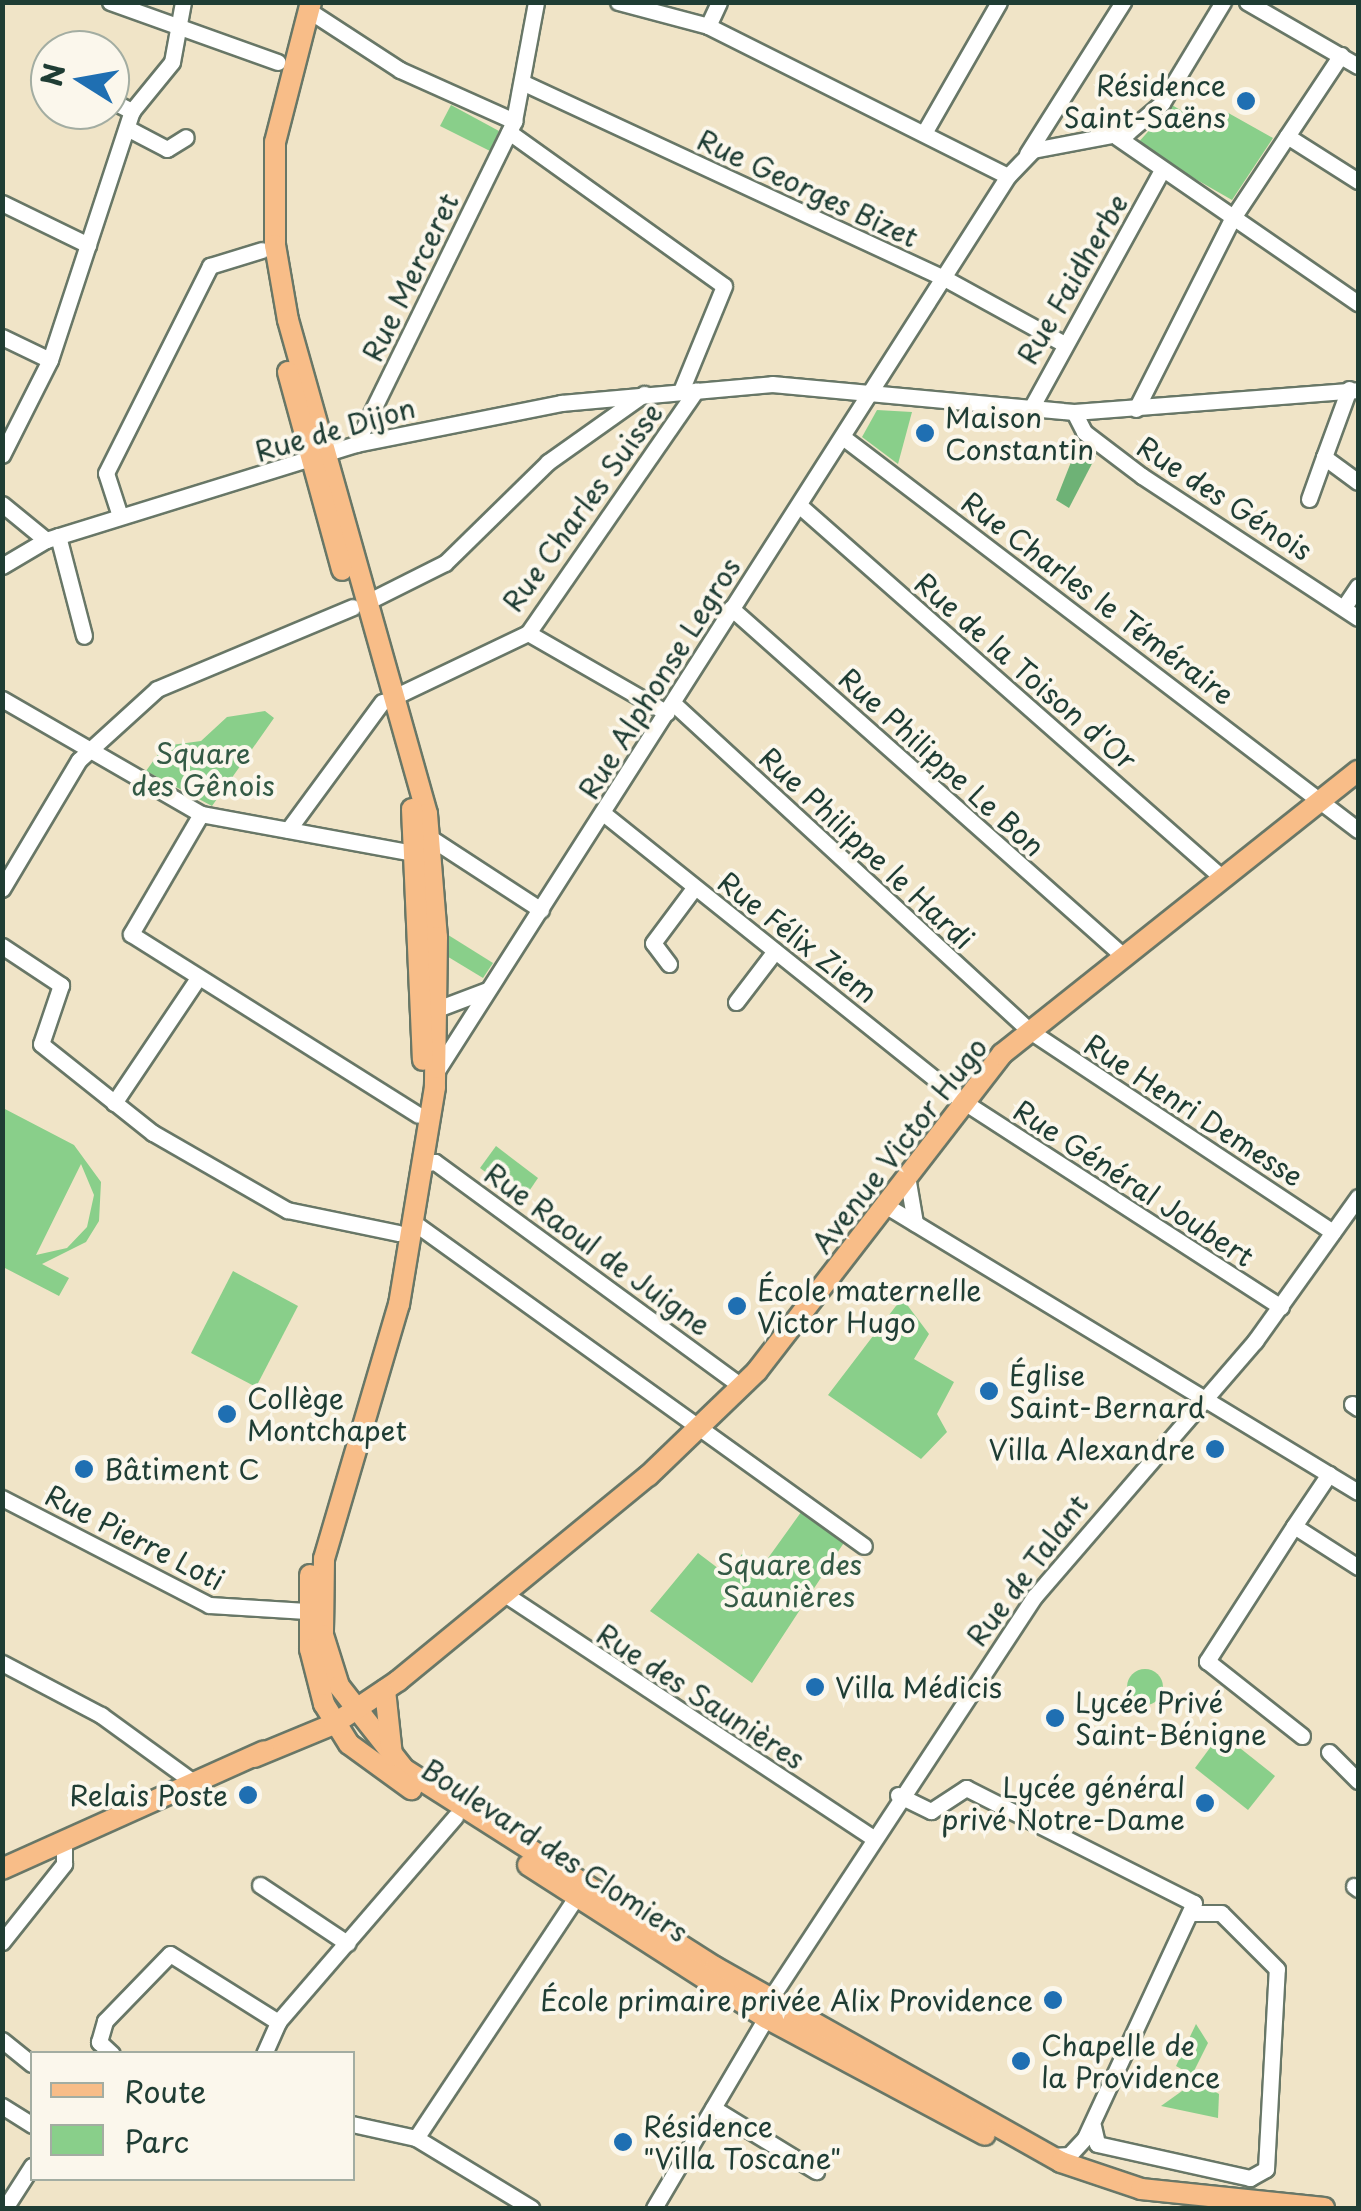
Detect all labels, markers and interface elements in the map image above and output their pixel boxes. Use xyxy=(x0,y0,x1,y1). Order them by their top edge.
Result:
north arrow xyxy=(30,30,130,130)
text: N xyxy=(29,60,75,90)
place label: Résidence Saint-Saëns xyxy=(1063,68,1226,134)
marker: Résidence Saint-Saëns xyxy=(1235,90,1257,112)
street label: Rue Georges Bizet xyxy=(689,120,927,256)
street label: Rue Faidherbe xyxy=(1009,186,1135,372)
street label: Rue Merceret xyxy=(354,187,466,367)
street label: Rue de Dijon xyxy=(248,389,422,469)
street label: Rue Charles Suisse xyxy=(493,394,671,620)
place label: Maison Constantin xyxy=(945,400,1094,466)
marker: Maison Constantin xyxy=(914,422,936,444)
street label: Rue des Génois xyxy=(1130,428,1320,568)
street label: Rue Charles le Téméraire xyxy=(952,482,1244,714)
street label: Rue Alphonse Legros xyxy=(571,551,747,805)
street label: Rue de la Toison d'Or xyxy=(906,564,1146,778)
street label: Rue Philippe Le Bon xyxy=(832,660,1052,864)
park label: Square des Gênois xyxy=(131,736,275,802)
street label: Rue Philippe le Hardi xyxy=(752,739,982,957)
street label: Rue Félix Ziem xyxy=(710,863,886,1011)
street label: Rue Henri Demesse xyxy=(1075,1025,1313,1195)
street label: Avenue Victor Hugo xyxy=(804,1030,994,1260)
street label: Rue Général Joubert xyxy=(1008,1093,1260,1273)
street label: Rue Raoul de Juigne xyxy=(477,1155,719,1343)
place label: École maternelle Victor Hugo xyxy=(757,1273,983,1339)
marker: École maternelle Victor Hugo xyxy=(726,1295,748,1317)
place label: Église Saint-Bernard xyxy=(1009,1358,1205,1424)
marker: Église Saint-Bernard xyxy=(978,1380,1000,1402)
place label: Collège Montchapet xyxy=(247,1381,407,1447)
marker: Collège Montchapet xyxy=(216,1403,238,1425)
place label: Villa Alexandre xyxy=(991,1432,1195,1466)
marker: Villa Alexandre xyxy=(1204,1438,1226,1460)
place label: Bâtiment C xyxy=(104,1452,259,1486)
marker: Bâtiment C xyxy=(73,1458,95,1480)
street label: Rue Pierre Loti xyxy=(38,1477,232,1597)
street label: Rue de Talant xyxy=(958,1486,1096,1654)
park label: Square des Saunières xyxy=(715,1547,863,1613)
street label: Rue des Saunières xyxy=(589,1615,813,1777)
place label: Villa Médicis xyxy=(835,1670,1003,1704)
marker: Villa Médicis xyxy=(804,1676,826,1698)
place label: Lycée Privé Saint-Bénigne xyxy=(1075,1685,1267,1751)
marker: Lycée Privé Saint-Bénigne xyxy=(1044,1707,1066,1729)
street label: Boulevard des Clomiers xyxy=(415,1751,695,1949)
place label: Lycée général privé Notre-Dame xyxy=(941,1770,1185,1836)
place label: Relais Poste xyxy=(70,1778,228,1812)
marker: Relais Poste xyxy=(237,1784,259,1806)
marker: Lycée général privé Notre-Dame xyxy=(1194,1792,1216,1814)
place label: École primaire privée Alix Providence xyxy=(537,1983,1033,2017)
marker: École primaire privée Alix Providence xyxy=(1042,1989,1064,2011)
place label: Chapelle de la Providence xyxy=(1041,2028,1219,2094)
marker: Chapelle de la Providence xyxy=(1010,2050,1032,2072)
legend xyxy=(30,2051,355,2181)
text: Route xyxy=(124,2068,206,2113)
place label: Résidence "Villa Toscane" xyxy=(643,2109,841,2175)
text: Parc xyxy=(124,2118,189,2163)
marker: Résidence "Villa Toscane" xyxy=(612,2131,634,2153)

